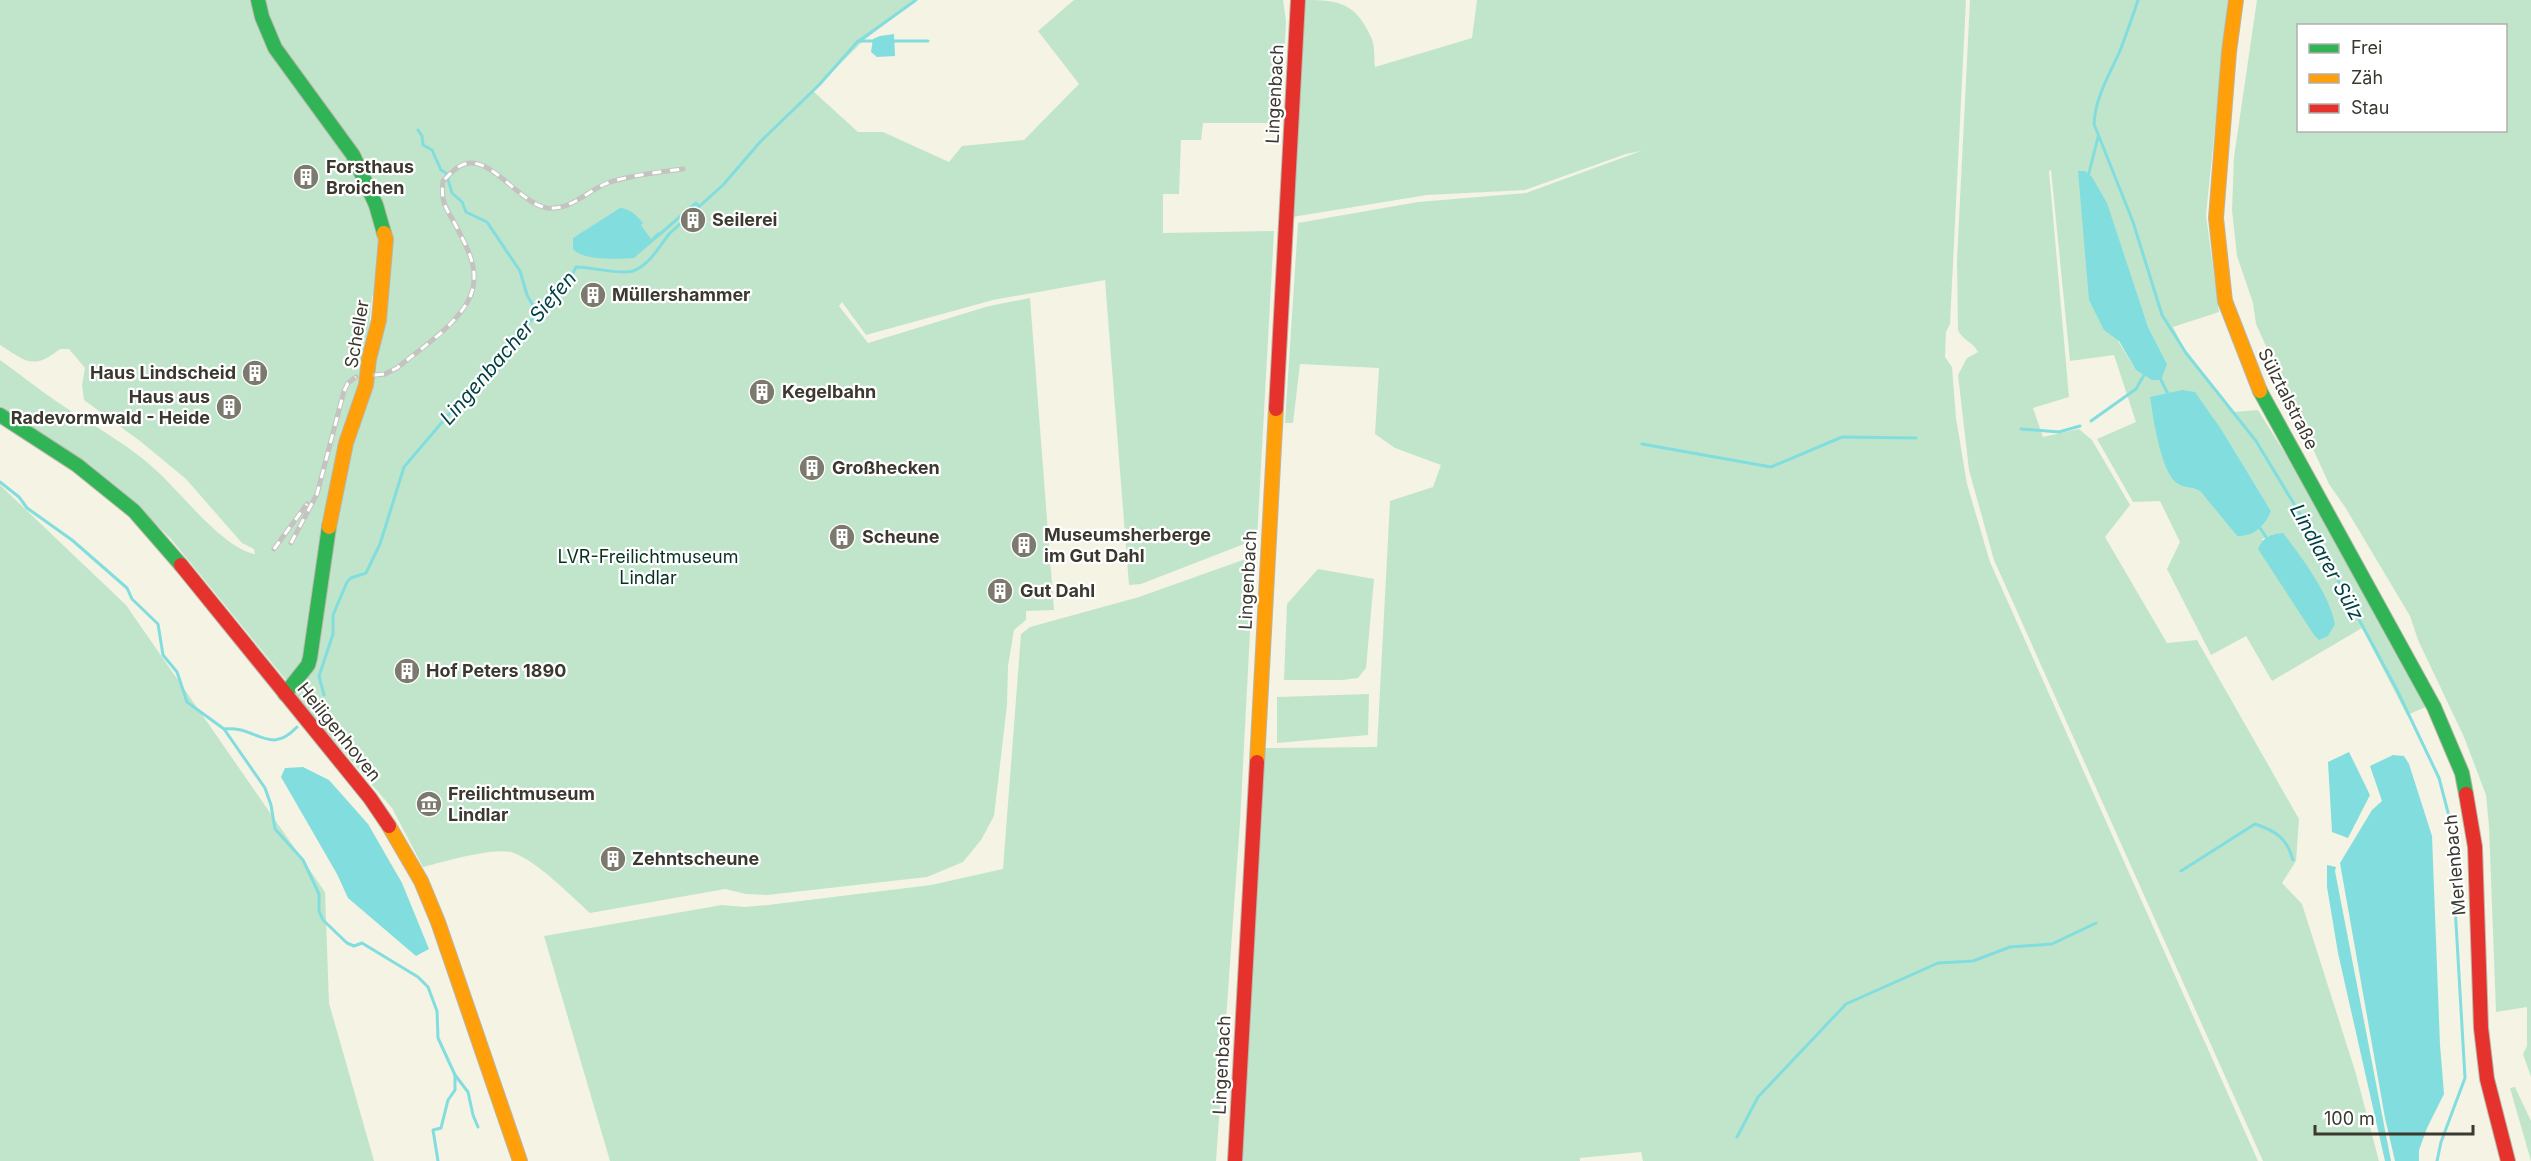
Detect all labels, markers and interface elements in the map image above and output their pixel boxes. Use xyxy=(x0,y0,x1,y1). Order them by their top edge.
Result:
legend xyxy=(2297,24,2507,132)
text: Frei xyxy=(2351,37,2382,58)
street label: Lingenbach xyxy=(1261,44,1288,144)
text: Zäh xyxy=(2351,67,2383,88)
text: Stau xyxy=(2351,97,2389,118)
place label: Forsthaus Broichen xyxy=(326,156,414,198)
building icon: Forsthaus Broichen xyxy=(291,162,321,192)
building icon: Seilerei xyxy=(678,205,708,235)
place label: Seilerei xyxy=(712,209,777,230)
water label: Lingenbacher Siefen xyxy=(435,266,581,430)
building icon: Müllershammer xyxy=(578,280,608,310)
place label: Müllershammer xyxy=(612,284,750,305)
street label: Scheller xyxy=(340,298,373,370)
street label: Sülztalstraße xyxy=(2254,345,2323,453)
building icon: Haus Lindscheid xyxy=(240,358,270,388)
place label: Haus Lindscheid xyxy=(90,362,236,383)
building icon: Kegelbahn xyxy=(747,377,777,407)
place label: Kegelbahn xyxy=(782,381,876,402)
place label: Haus aus Radevormwald - Heide xyxy=(11,386,210,428)
building icon: Haus aus Radevormwald - Heide xyxy=(214,392,244,422)
building icon: Großhecken xyxy=(797,453,827,483)
place label: Großhecken xyxy=(832,457,940,478)
water label: Lindlarer Sülz xyxy=(2285,499,2369,625)
building icon: Scheune xyxy=(827,522,857,552)
place label: Museumsherberge im Gut Dahl xyxy=(1044,524,1211,566)
place label: Scheune xyxy=(862,526,940,547)
building icon: Museumsherberge im Gut Dahl xyxy=(1009,530,1039,560)
street label: Lingenbach xyxy=(1234,530,1261,630)
park label: LVR-Freilichtmuseum Lindlar xyxy=(557,546,739,588)
building icon: Gut Dahl xyxy=(985,576,1015,606)
place label: Gut Dahl xyxy=(1020,580,1095,601)
building icon: Hof Peters 1890 xyxy=(392,656,422,686)
place label: Hof Peters 1890 xyxy=(426,660,566,681)
street label: Heiligenhoven xyxy=(293,678,386,785)
place label: Freilichtmuseum Lindlar xyxy=(448,783,595,825)
museum icon: Freilichtmuseum Lindlar xyxy=(414,789,444,819)
street label: Merlenbach xyxy=(2440,814,2469,917)
building icon: Zehntscheune xyxy=(598,844,628,874)
place label: Zehntscheune xyxy=(632,848,760,869)
street label: Lingenbach xyxy=(1208,1015,1235,1115)
scale bar xyxy=(2315,1098,2472,1136)
text: 100 m xyxy=(2324,1108,2375,1129)

